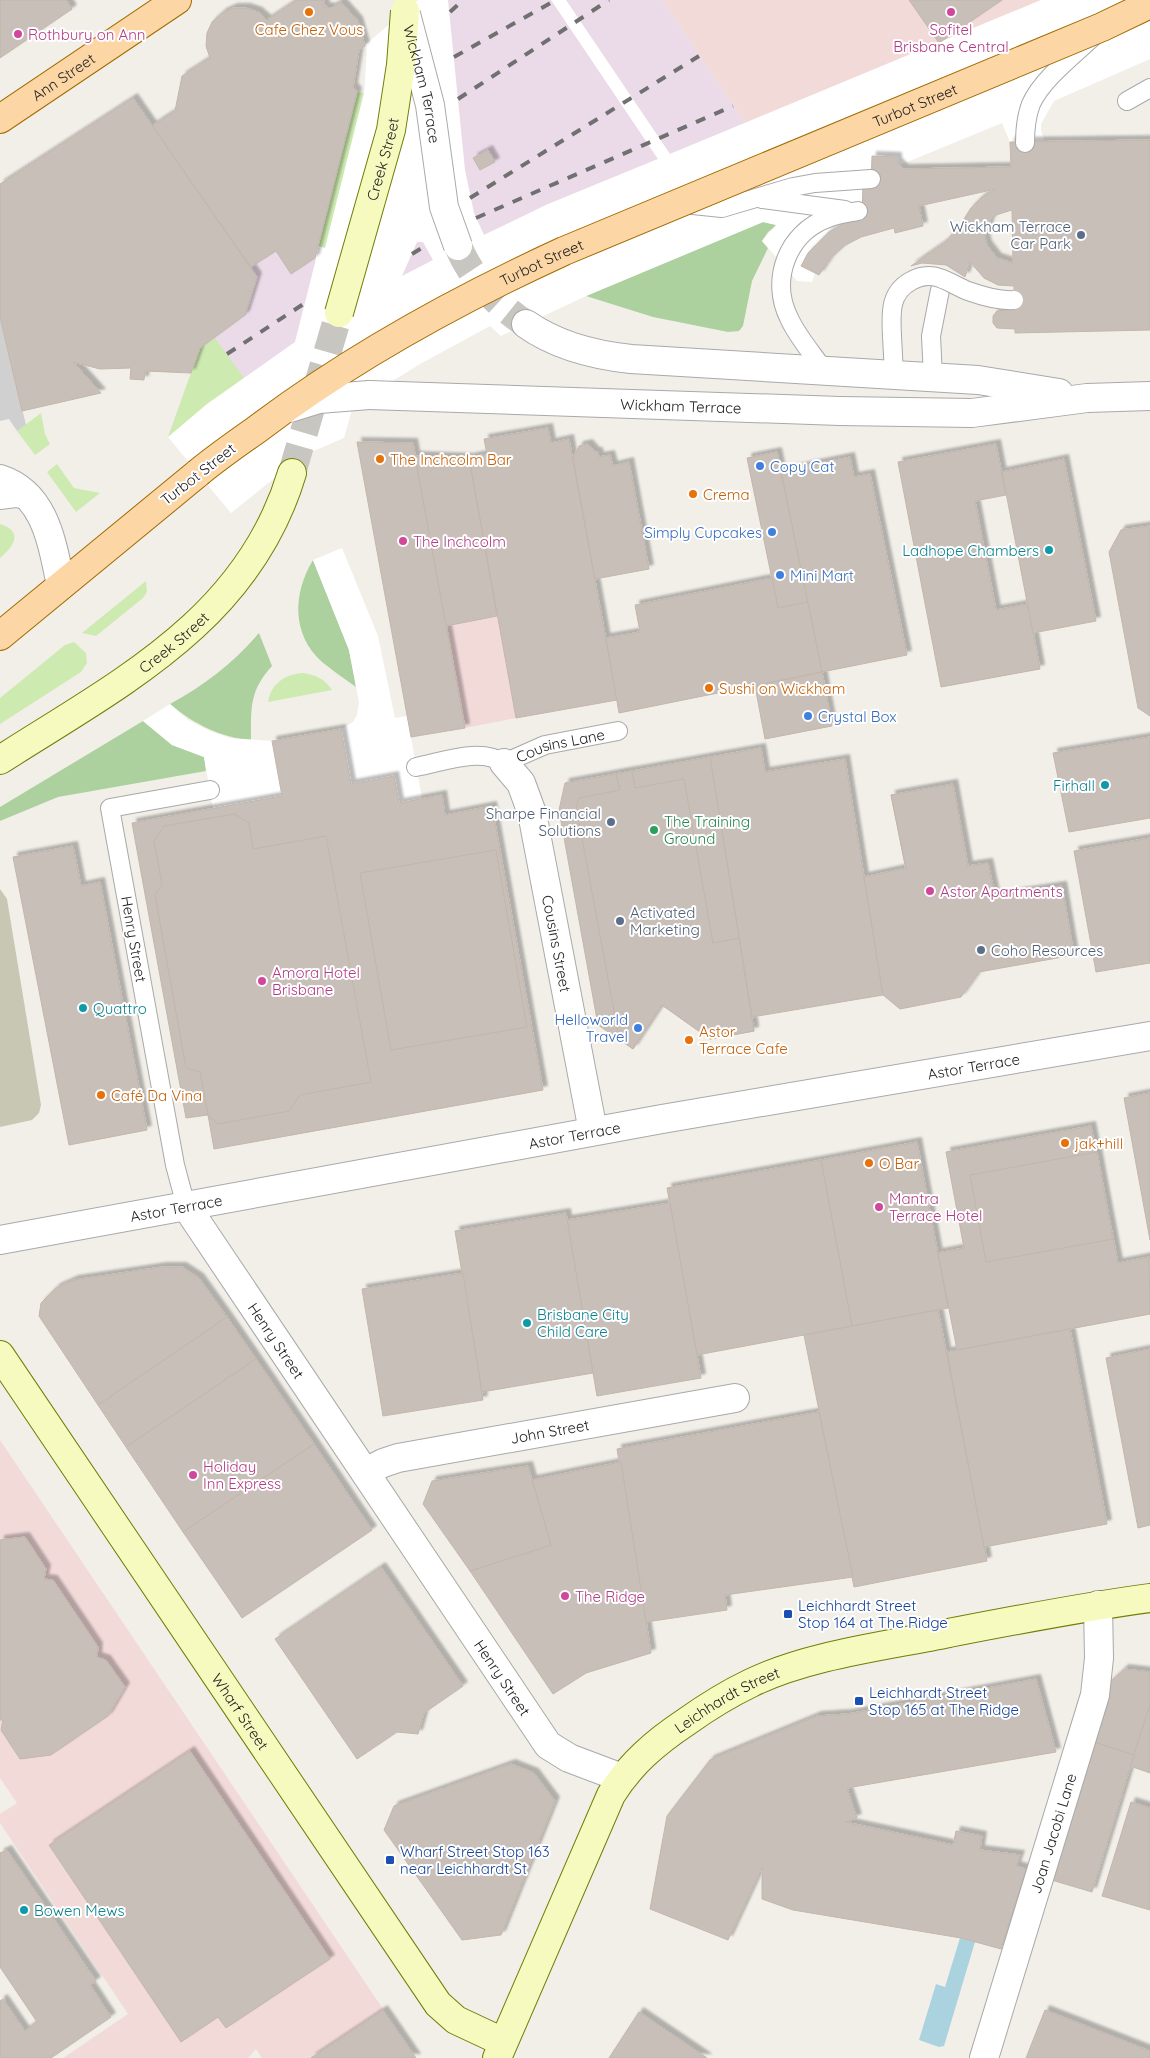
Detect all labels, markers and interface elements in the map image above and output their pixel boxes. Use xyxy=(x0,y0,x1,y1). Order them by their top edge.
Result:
marker: Cafe Chez Vous xyxy=(303,6,315,18)
marker: Sofitel Brisbane Central xyxy=(945,6,957,18)
place label: Cafe Chez Vous xyxy=(255,20,363,39)
place label: Sofitel Brisbane Central xyxy=(893,20,1009,56)
street label: Wickham Terrace xyxy=(400,23,445,145)
place label: Rothbury on Ann xyxy=(28,25,146,44)
marker: Rothbury on Ann xyxy=(12,28,24,40)
street label: Ann Street xyxy=(28,49,98,105)
street label: Turbot Street xyxy=(869,79,960,131)
street label: Creek Street xyxy=(362,116,402,203)
place label: Wickham Terrace Car Park xyxy=(950,217,1071,253)
marker: Wickham Terrace Car Park xyxy=(1075,229,1087,241)
street label: Turbot Street xyxy=(496,235,586,290)
street label: Wickham Terrace xyxy=(620,394,742,417)
street label: Turbot Street xyxy=(157,439,239,509)
place label: The Inchcolm Bar xyxy=(390,450,512,469)
marker: The Inchcolm Bar xyxy=(374,453,386,465)
place label: Copy Cat xyxy=(770,457,835,476)
marker: Copy Cat xyxy=(754,460,766,472)
place label: Crema xyxy=(703,485,750,504)
marker: Crema xyxy=(687,488,699,500)
place label: Simply Cupcakes xyxy=(644,523,762,542)
marker: Simply Cupcakes xyxy=(766,526,778,538)
place label: The Inchcolm xyxy=(413,532,506,551)
marker: The Inchcolm xyxy=(397,535,409,547)
place label: Ladhope Chambers xyxy=(902,541,1039,560)
marker: Ladhope Chambers xyxy=(1043,544,1055,556)
place label: Mini Mart xyxy=(790,566,854,585)
marker: Mini Mart xyxy=(774,569,786,581)
street label: Creek Street xyxy=(135,608,212,677)
place label: Sushi on Wickham xyxy=(719,679,845,698)
marker: Sushi on Wickham xyxy=(703,682,715,694)
place label: Crystal Box xyxy=(818,707,897,726)
marker: Crystal Box xyxy=(802,710,814,722)
street label: Cousins Lane xyxy=(513,724,606,766)
place label: Firhall xyxy=(1053,776,1095,795)
marker: Firhall xyxy=(1099,779,1111,791)
place label: Sharpe Financial Solutions xyxy=(486,804,601,840)
place label: The Training Ground xyxy=(664,812,750,848)
marker: Sharpe Financial Solutions xyxy=(605,816,617,828)
marker: The Training Ground xyxy=(648,824,660,836)
place label: Astor Apartments xyxy=(940,882,1063,901)
marker: Astor Apartments xyxy=(924,885,936,897)
street label: Cousins Street xyxy=(538,893,576,994)
street label: Henry Street xyxy=(117,894,151,984)
place label: Activated Marketing xyxy=(630,903,700,939)
marker: Activated Marketing xyxy=(614,915,626,927)
place label: Coho Resources xyxy=(991,941,1103,960)
marker: Coho Resources xyxy=(975,944,987,956)
place label: Amora Hotel Brisbane xyxy=(272,963,360,999)
marker: Amora Hotel Brisbane xyxy=(256,975,268,987)
place label: Quattro xyxy=(93,999,147,1018)
marker: Quattro xyxy=(77,1002,89,1014)
place label: Helloworld Travel xyxy=(554,1010,628,1046)
marker: Helloworld Travel xyxy=(632,1022,644,1034)
place label: Astor Terrace Cafe xyxy=(699,1022,788,1058)
marker: Astor Terrace Cafe xyxy=(683,1034,695,1046)
street label: Astor Terrace xyxy=(926,1049,1021,1083)
place label: Café Da Vina xyxy=(111,1086,202,1105)
marker: Café Da Vina xyxy=(95,1089,107,1101)
street label: Astor Terrace xyxy=(527,1117,622,1153)
place label: jak+hill xyxy=(1074,1134,1123,1153)
marker: jak+hill xyxy=(1059,1137,1071,1149)
place label: O Bar xyxy=(879,1154,919,1173)
marker: O Bar xyxy=(863,1157,875,1169)
place label: Mantra Terrace Hotel xyxy=(889,1189,982,1225)
street label: Astor Terrace xyxy=(129,1190,224,1226)
marker: Mantra Terrace Hotel xyxy=(873,1201,885,1213)
street label: Henry Street xyxy=(244,1299,309,1382)
place label: Brisbane City Child Care xyxy=(537,1305,629,1341)
marker: Brisbane City Child Care xyxy=(521,1317,533,1329)
street label: John Street xyxy=(509,1415,591,1447)
place label: Holiday Inn Express xyxy=(203,1457,281,1493)
marker: Holiday Inn Express xyxy=(187,1469,199,1481)
place label: The Ridge xyxy=(575,1587,645,1606)
marker: The Ridge xyxy=(559,1590,571,1602)
place label: Leichhardt Street Stop 164 at The Ridge xyxy=(798,1596,948,1632)
marker: Leichhardt Street Stop 164 at The Ridge xyxy=(782,1608,794,1620)
street label: Henry Street xyxy=(470,1636,535,1719)
street label: Leichhardt Street xyxy=(670,1662,782,1737)
street label: Wharf Street xyxy=(208,1669,273,1753)
place label: Leichhardt Street Stop 165 at The Ridge xyxy=(869,1683,1019,1719)
marker: Leichhardt Street Stop 165 at The Ridge xyxy=(853,1695,865,1707)
street label: Joan Jacobi Lane xyxy=(1025,1771,1080,1896)
place label: Wharf Street Stop 163 near Leichhardt St xyxy=(400,1842,550,1878)
marker: Wharf Street Stop 163 near Leichhardt St xyxy=(384,1854,396,1866)
place label: Bowen Mews xyxy=(34,1901,124,1920)
marker: Bowen Mews xyxy=(18,1904,30,1916)

